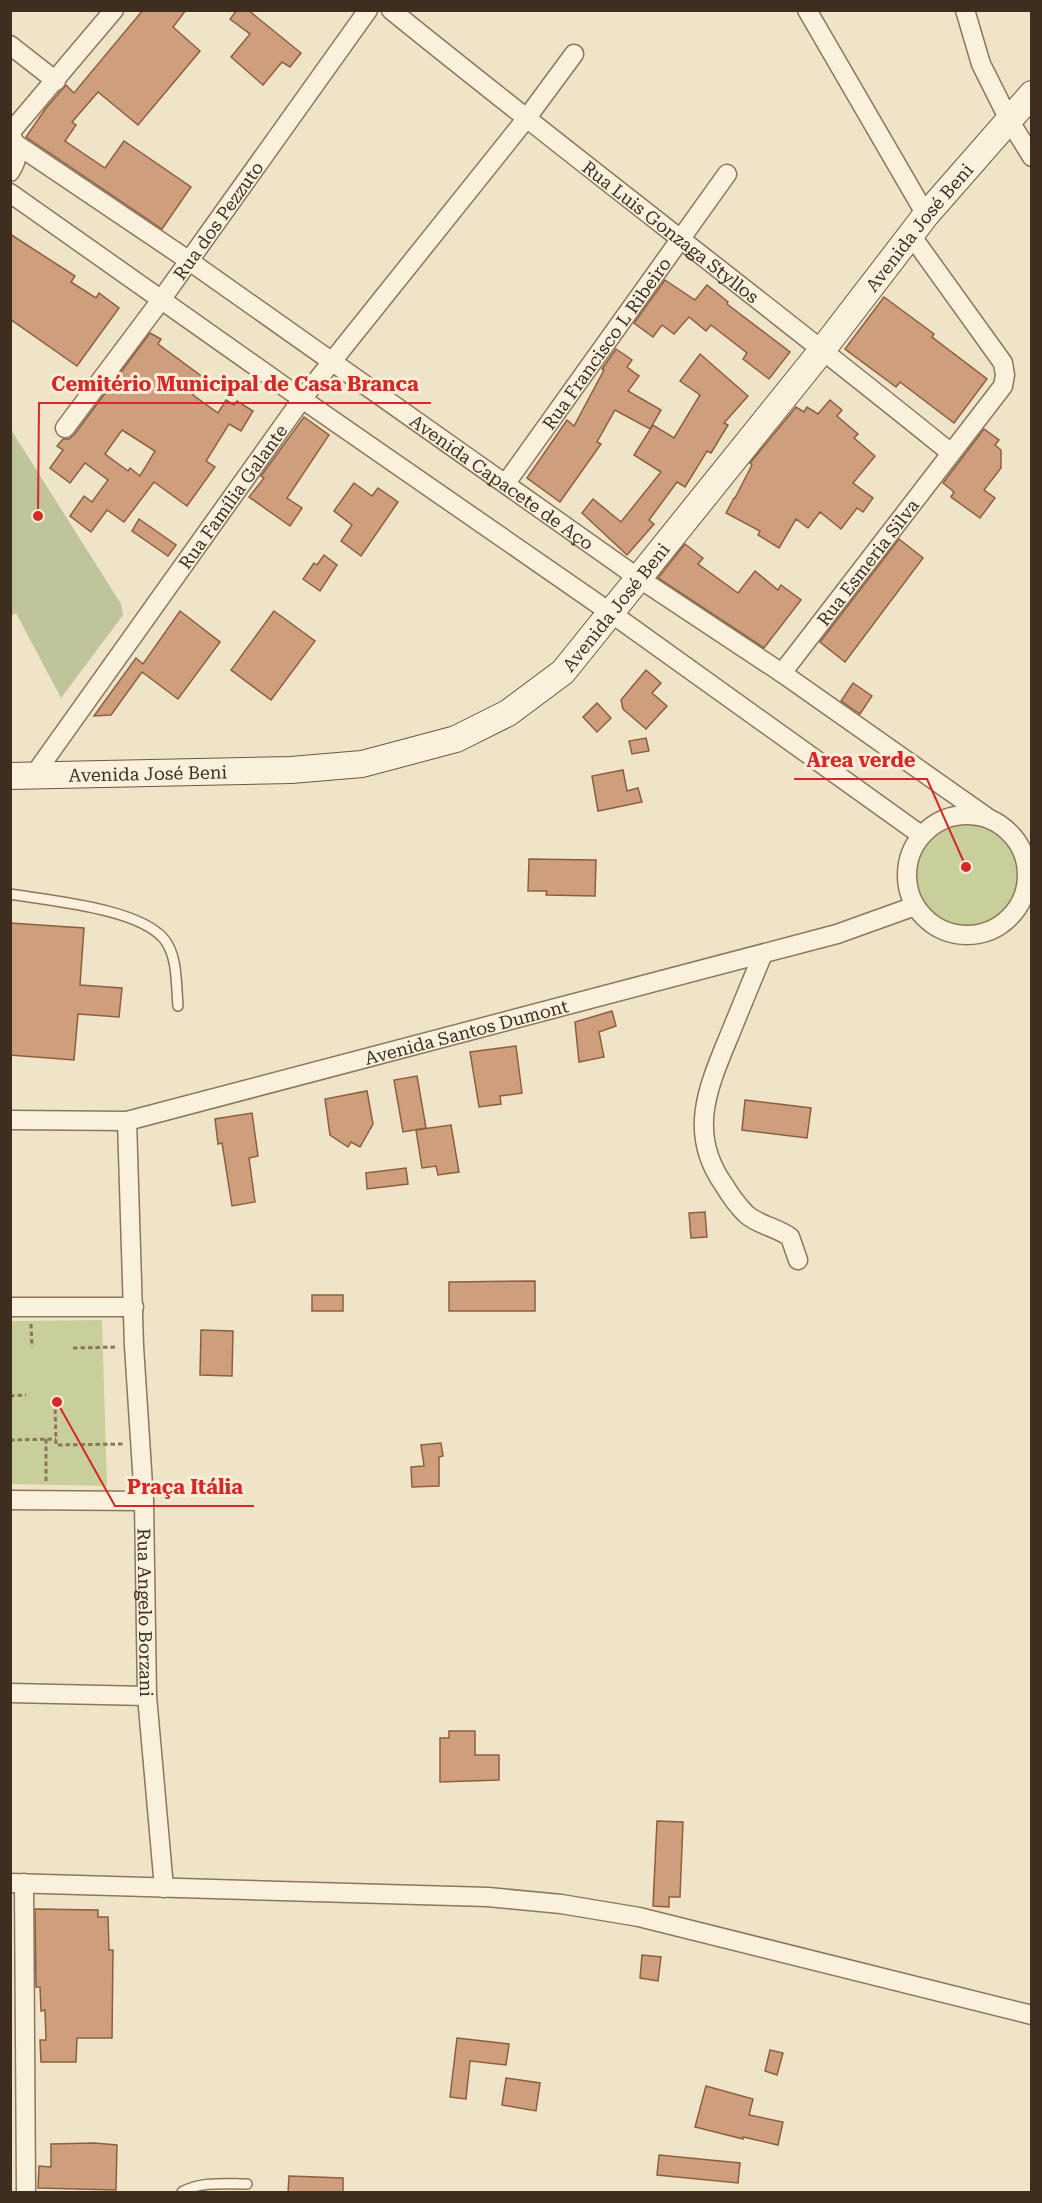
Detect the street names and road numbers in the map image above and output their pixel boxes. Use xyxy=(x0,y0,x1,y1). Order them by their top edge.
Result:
street label: Rua Luis Gonzaga Styllos xyxy=(579,156,763,307)
street label: Rua dos Pezzuto xyxy=(169,157,267,283)
street label: Avenida José Beni xyxy=(861,159,977,295)
street label: Rua Francisco L Ribeiro xyxy=(537,253,675,433)
street label: Avenida Capacete de Aço xyxy=(406,410,598,554)
street label: Rua Família Galante xyxy=(174,420,291,573)
street label: Rua Esmeria Silva xyxy=(812,494,923,630)
street label: Avenida José Beni xyxy=(558,538,674,675)
street label: Avenida José Beni xyxy=(68,761,228,785)
street label: Avenida Santos Dumont xyxy=(362,995,571,1068)
street label: Rua Angelo Borzani xyxy=(134,1528,158,1697)

